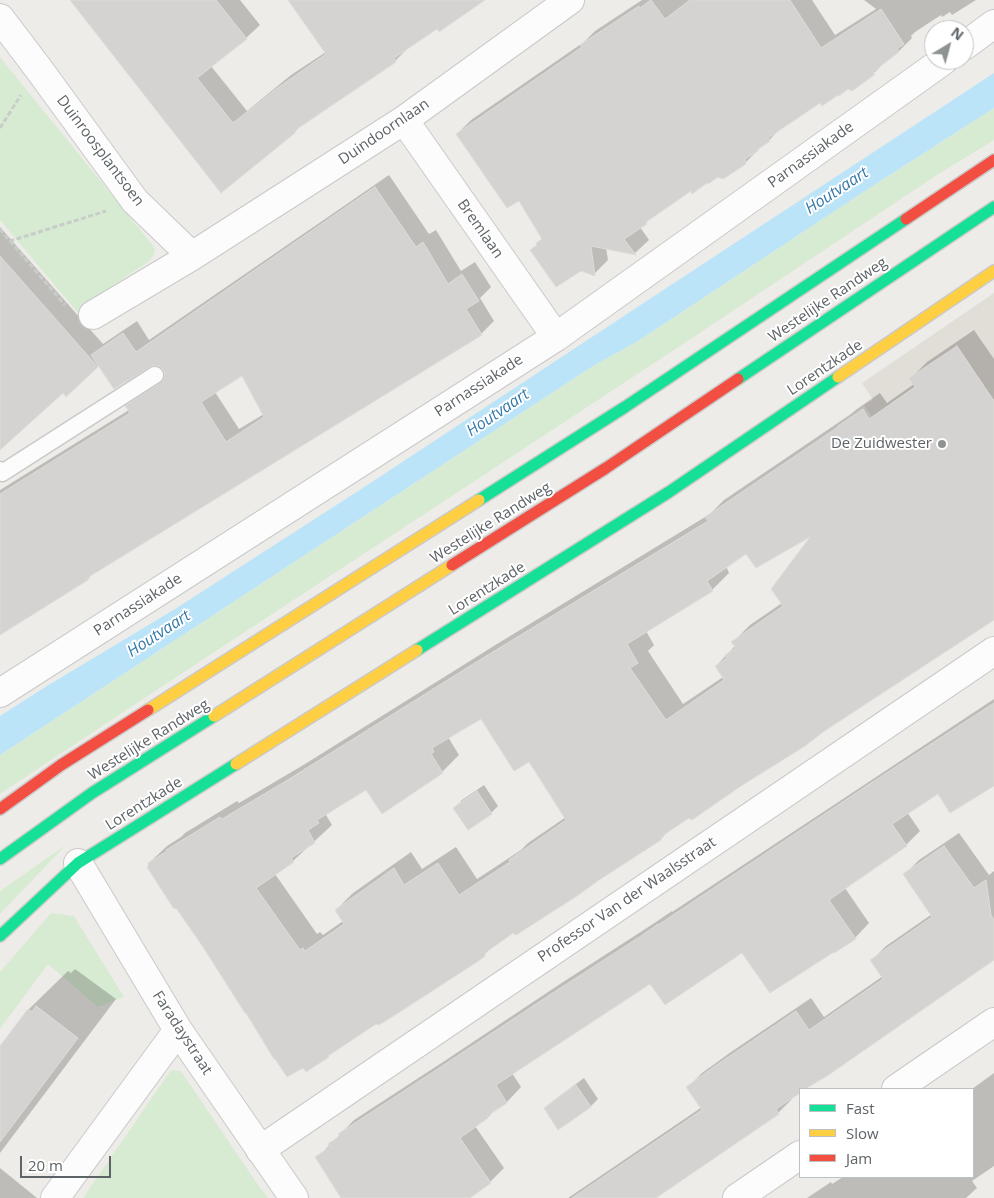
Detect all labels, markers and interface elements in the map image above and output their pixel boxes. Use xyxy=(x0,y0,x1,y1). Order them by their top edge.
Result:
north arrow xyxy=(924,20,974,70)
text: N xyxy=(947,22,968,44)
street label: Duinroosplantsoen xyxy=(52,92,148,210)
street label: Duindoornlaan xyxy=(335,95,433,169)
street label: Parnassiakade xyxy=(765,118,857,192)
water label: Houtvaart xyxy=(802,163,872,219)
street label: Bremlaan xyxy=(453,196,507,262)
street label: Westelijke Randweg xyxy=(765,254,891,346)
street label: Lorentzkade xyxy=(784,336,866,400)
street label: Parnassiakade xyxy=(432,351,526,421)
water label: Houtvaart xyxy=(463,385,533,441)
place label: De Zuidwester xyxy=(831,435,932,453)
marker: De Zuidwester xyxy=(936,438,948,450)
street label: Westelijke Randweg xyxy=(427,479,555,567)
street label: Lorentzkade xyxy=(445,558,529,620)
street label: Parnassiakade xyxy=(91,570,185,640)
water label: Houtvaart xyxy=(124,606,194,662)
street label: Westelijke Randweg xyxy=(85,696,213,784)
street label: Lorentzkade xyxy=(102,773,186,835)
street label: Professor Van der Waalsstraat xyxy=(534,834,720,966)
street label: Faradaystraat xyxy=(148,988,216,1078)
legend xyxy=(799,1088,974,1178)
text: Fast xyxy=(846,1098,875,1118)
text: Slow xyxy=(846,1123,879,1143)
scale bar xyxy=(22,1146,114,1178)
text: Jam xyxy=(846,1148,872,1168)
text: 20 m xyxy=(28,1155,63,1175)

